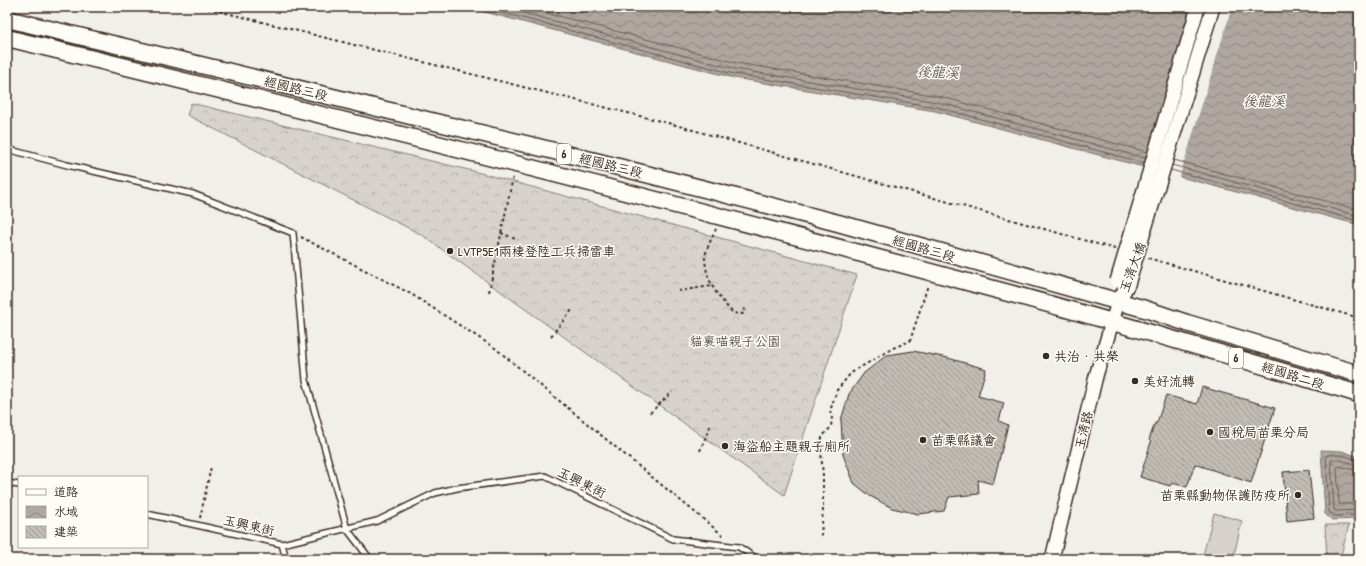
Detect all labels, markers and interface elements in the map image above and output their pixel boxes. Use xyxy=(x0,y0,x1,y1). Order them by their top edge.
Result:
water label: 後龍溪 xyxy=(917,61,960,82)
street label: 經國路三段 xyxy=(262,71,330,105)
water label: 後龍溪 xyxy=(1243,91,1286,110)
road number: 6 xyxy=(557,144,571,164)
street label: 經國路三段 xyxy=(577,148,645,182)
street label: 經國路三段 xyxy=(890,230,958,266)
street label: 玉清大橋 xyxy=(1115,239,1149,295)
place label: LVTP5E1兩棲登陸工兵掃雷車 xyxy=(458,242,615,260)
marker: LVTP5E1兩棲登陸工兵掃雷車 xyxy=(445,246,455,256)
park label: 貓裏喵親子公園 xyxy=(689,332,781,350)
place label: 共治‧共榮 xyxy=(1054,347,1119,365)
road number: 6 xyxy=(1229,348,1243,368)
marker: 共治‧共榮 xyxy=(1041,351,1051,361)
street label: 經國路二段 xyxy=(1259,357,1327,393)
place label: 美好流轉 xyxy=(1143,372,1195,390)
marker: 美好流轉 xyxy=(1130,376,1140,386)
street label: 玉清路 xyxy=(1070,409,1096,451)
place label: 國稅局苗栗分局 xyxy=(1218,423,1309,441)
marker: 國稅局苗栗分局 xyxy=(1205,427,1215,437)
place label: 苗栗縣議會 xyxy=(931,431,996,449)
marker: 苗栗縣議會 xyxy=(918,435,928,445)
place label: 海盜船主題親子廁所 xyxy=(733,437,850,455)
marker: 海盜船主題親子廁所 xyxy=(720,441,730,451)
street label: 玉興東街 xyxy=(555,463,609,501)
legend xyxy=(18,476,148,548)
text: 道路 xyxy=(54,483,78,500)
place label: 苗栗縣動物保護防疫所 xyxy=(1160,486,1290,504)
marker: 苗栗縣動物保護防疫所 xyxy=(1293,490,1303,500)
text: 水域 xyxy=(54,503,78,520)
street label: 玉興東街 xyxy=(222,510,276,540)
text: 建築 xyxy=(54,523,78,540)

